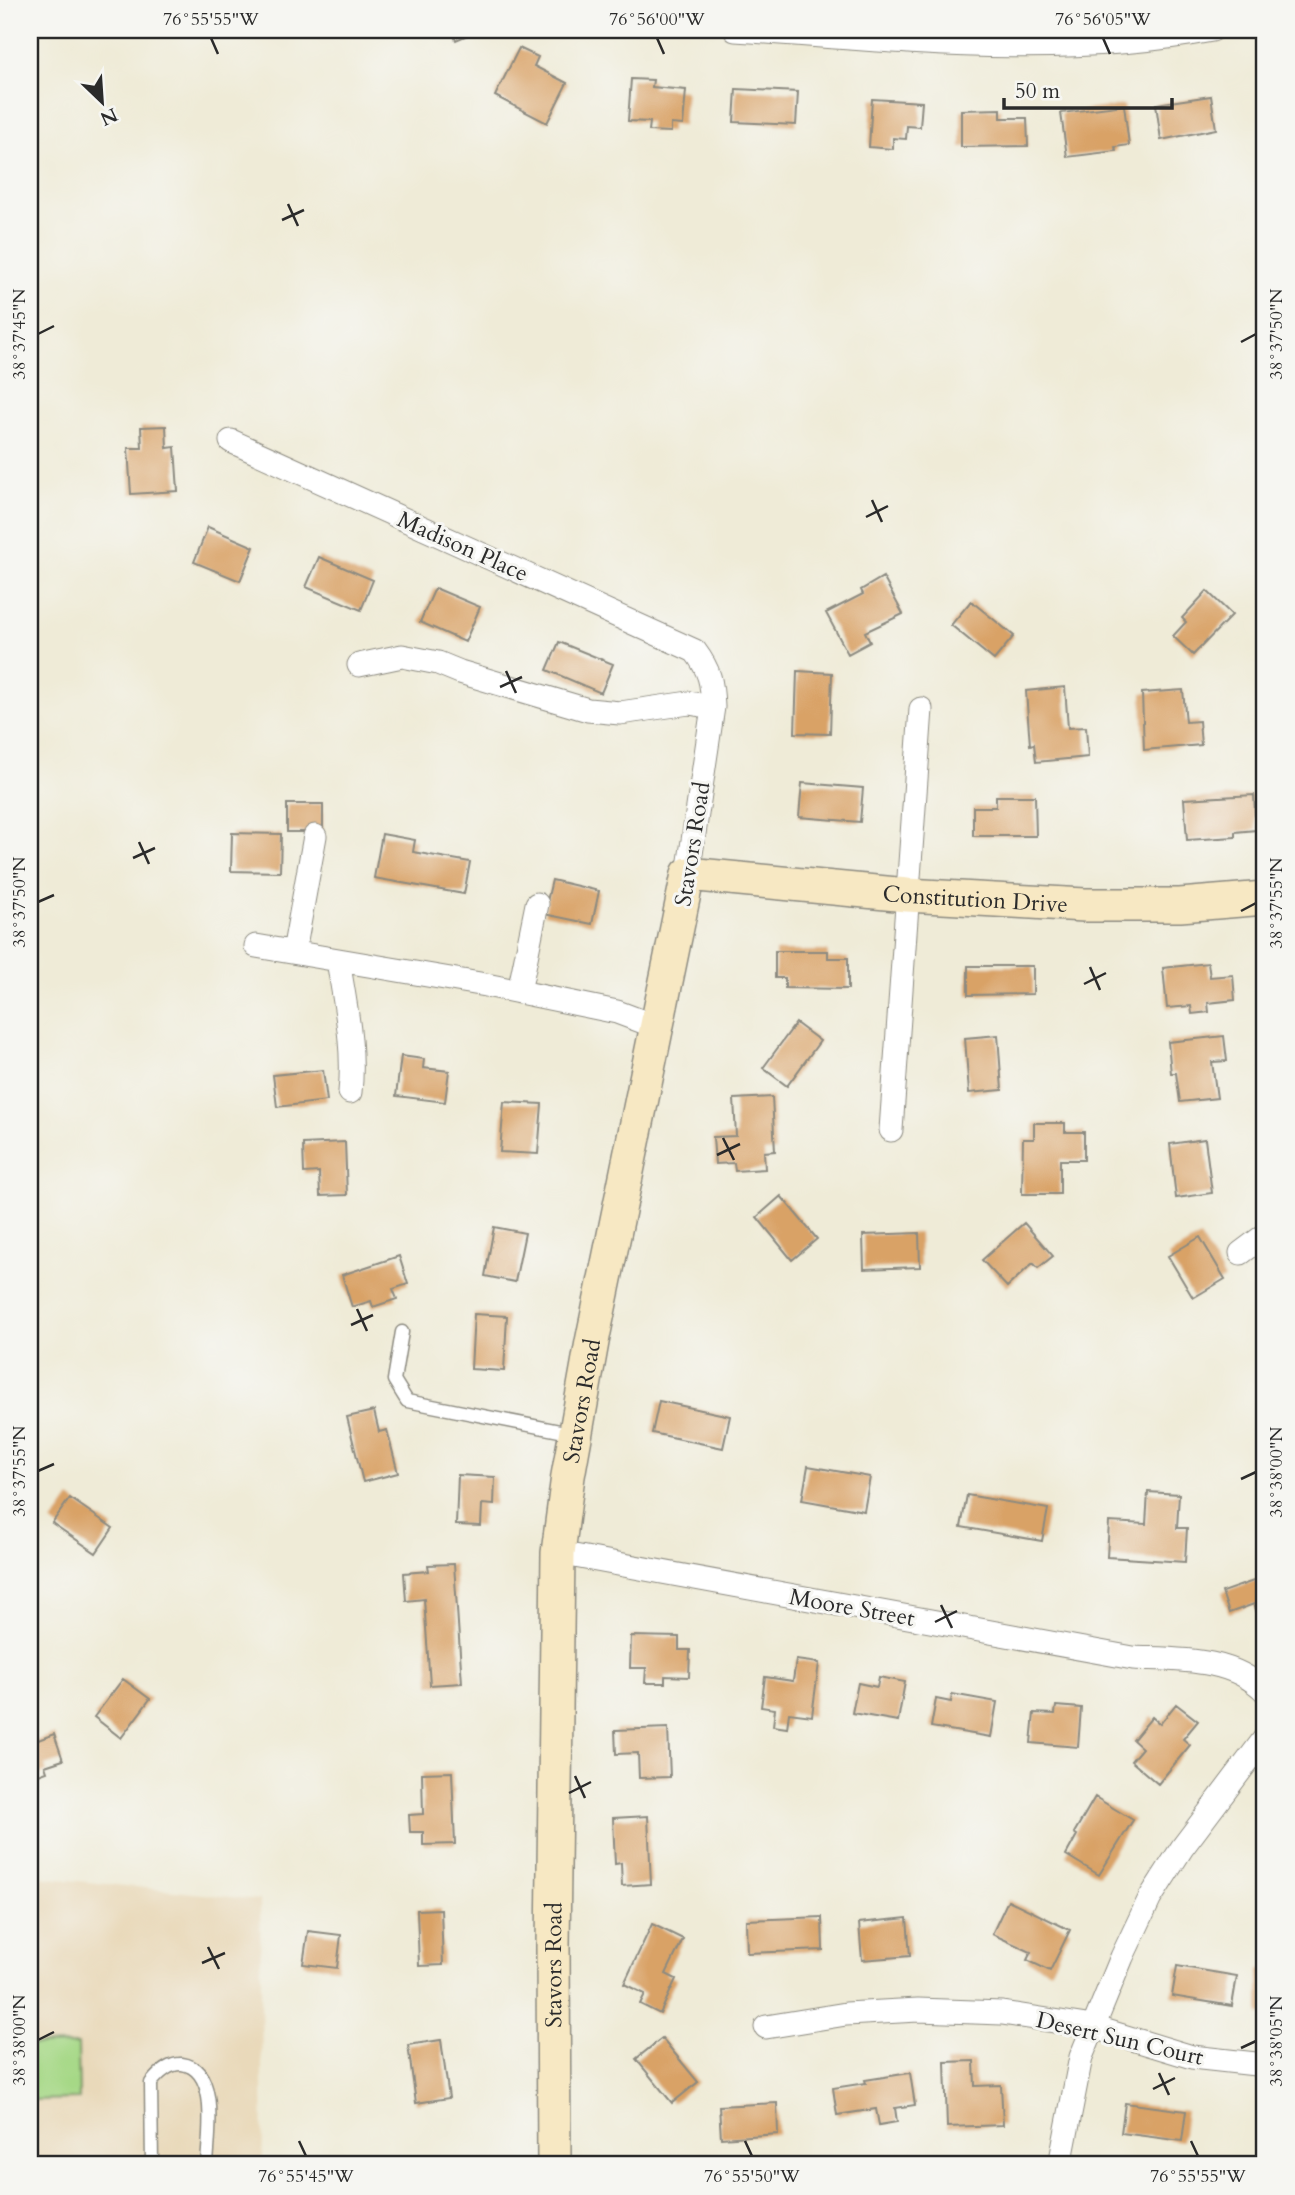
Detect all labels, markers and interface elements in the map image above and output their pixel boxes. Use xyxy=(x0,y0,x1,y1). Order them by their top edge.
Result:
text: 76°55'55"W xyxy=(163,7,259,32)
text: 76°56'00"W xyxy=(609,7,705,32)
text: 76°56'05"W xyxy=(1055,7,1151,32)
north arrow xyxy=(66,66,136,136)
scale bar xyxy=(1004,66,1172,110)
text: 50 m xyxy=(1015,77,1060,106)
text: N xyxy=(95,101,122,132)
text: 38°37'45"N xyxy=(7,288,32,380)
text: 38°37'50"N xyxy=(1264,288,1289,380)
street label: Madison Place xyxy=(393,504,533,589)
street label: Stavors Road xyxy=(667,779,718,909)
text: 38°37'50"N xyxy=(7,856,32,948)
text: 38°37'55"N xyxy=(1264,857,1289,949)
street label: Constitution Drive xyxy=(881,878,1069,920)
street label: Stavors Road xyxy=(556,1336,608,1466)
text: 38°37'55"N xyxy=(7,1425,32,1517)
text: 38°38'00"N xyxy=(1264,1426,1289,1518)
street label: Moore Street xyxy=(787,1581,917,1634)
street label: Stavors Road xyxy=(538,1901,570,2028)
text: 38°38'00"N xyxy=(7,1994,32,2086)
text: 38°38'05"N xyxy=(1264,1995,1289,2087)
street label: Desert Sun Court xyxy=(1033,2004,1207,2073)
text: 76°55'45"W xyxy=(258,2164,354,2189)
text: 76°55'50"W xyxy=(704,2164,800,2189)
text: 76°55'55"W xyxy=(1150,2164,1246,2189)

